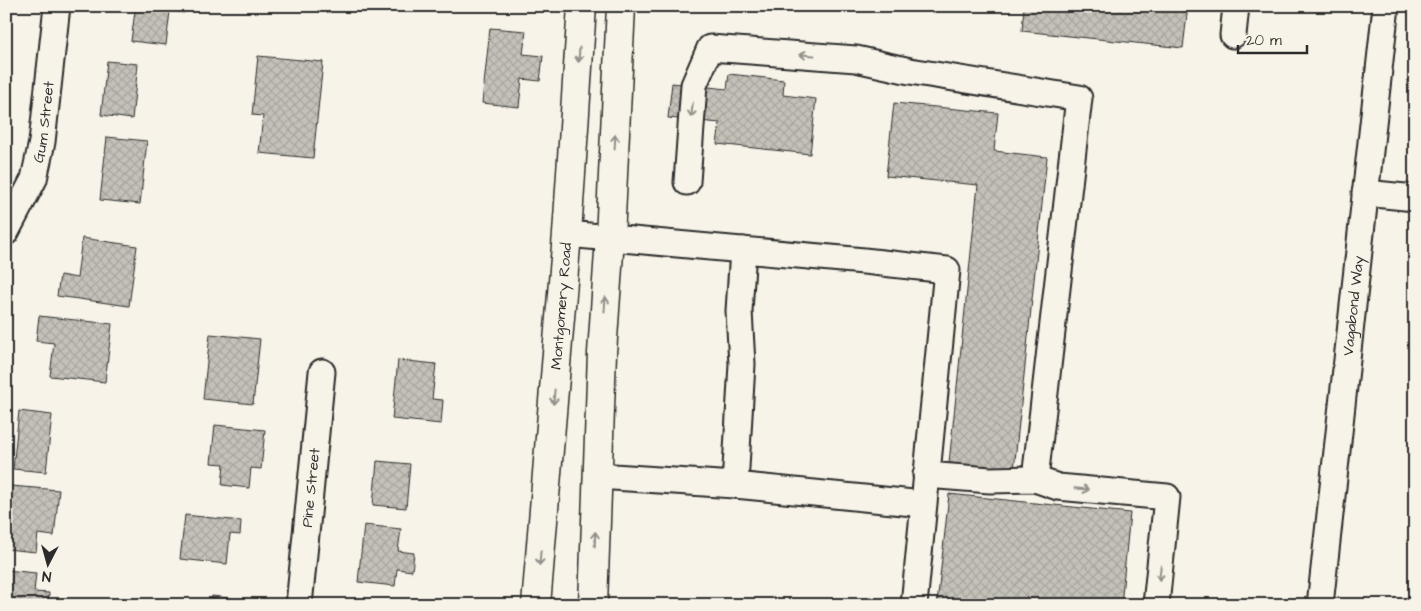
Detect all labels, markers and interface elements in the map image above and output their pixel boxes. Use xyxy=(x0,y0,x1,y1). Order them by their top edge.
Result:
scale bar xyxy=(1238,22,1307,54)
text: 20 m xyxy=(1246,30,1282,51)
one-way arrow xyxy=(574,47,583,63)
one-way arrow xyxy=(800,51,816,60)
street label: Gum Street xyxy=(28,80,60,165)
one-way arrow xyxy=(687,102,696,118)
one-way arrow xyxy=(610,134,619,150)
street label: Montgomery Road xyxy=(546,241,577,370)
street label: Vagabond Way xyxy=(1338,255,1370,357)
one-way arrow xyxy=(601,296,610,312)
one-way arrow xyxy=(549,388,558,404)
street label: Pine Street xyxy=(297,447,325,528)
one-way arrow xyxy=(1074,484,1090,494)
one-way arrow xyxy=(591,531,600,547)
north arrow xyxy=(22,538,72,588)
one-way arrow xyxy=(535,550,544,566)
one-way arrow xyxy=(1155,565,1164,581)
text: N xyxy=(41,566,52,586)

